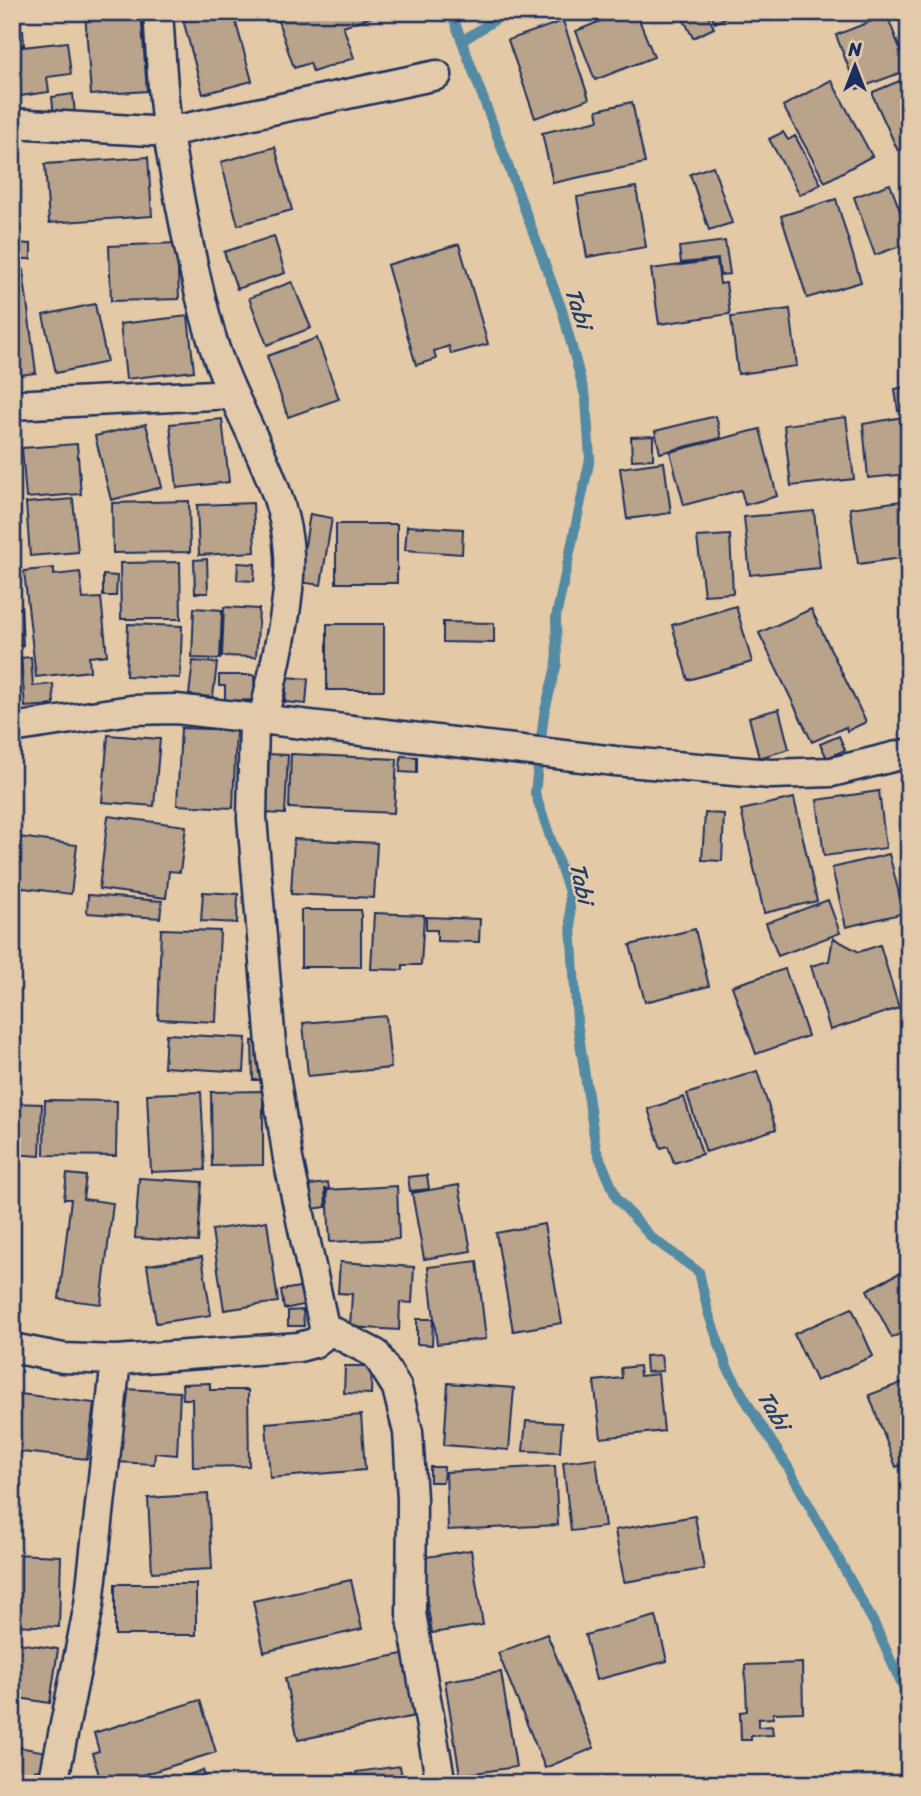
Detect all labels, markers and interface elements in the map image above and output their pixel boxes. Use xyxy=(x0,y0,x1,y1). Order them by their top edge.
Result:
north arrow xyxy=(820,32,890,102)
text: N xyxy=(847,33,862,66)
water label: Tabi xyxy=(553,282,606,339)
water label: Tabi xyxy=(557,859,607,912)
water label: Tabi xyxy=(746,1382,804,1442)

